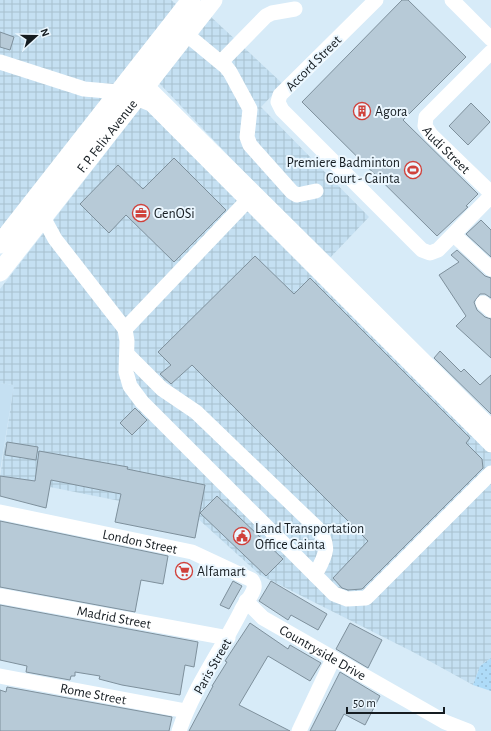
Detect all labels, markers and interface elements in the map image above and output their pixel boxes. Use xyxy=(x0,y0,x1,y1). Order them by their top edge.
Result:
north arrow xyxy=(16,16,56,56)
text: N xyxy=(38,27,51,38)
street label: Accord Street xyxy=(283,33,345,94)
street label: F. P. Felix Avenue xyxy=(75,97,140,176)
building icon: Agora xyxy=(352,101,372,121)
place label: Agora xyxy=(375,105,408,119)
street label: Audi Street xyxy=(419,124,473,177)
place label: Premiere Badminton Court - Cainta xyxy=(286,156,401,186)
sports icon: Premiere Badminton Court - Cainta xyxy=(403,160,423,180)
office icon: GenOSi xyxy=(131,203,151,223)
place label: GenOSi xyxy=(154,207,195,221)
place label: Land Transportation Office Cainta xyxy=(255,522,364,552)
public building icon: Land Transportation Office Cainta xyxy=(232,526,252,546)
street label: London Street xyxy=(101,528,179,557)
supermarket icon: Alfamart xyxy=(174,561,194,581)
place label: Alfamart xyxy=(197,565,246,579)
street label: Madrid Street xyxy=(76,604,153,632)
street label: Countryside Drive xyxy=(277,623,368,683)
street label: Paris Street xyxy=(191,636,235,697)
street label: Rome Street xyxy=(59,681,128,708)
scale bar xyxy=(347,689,444,715)
text: 50 m xyxy=(353,697,376,709)

